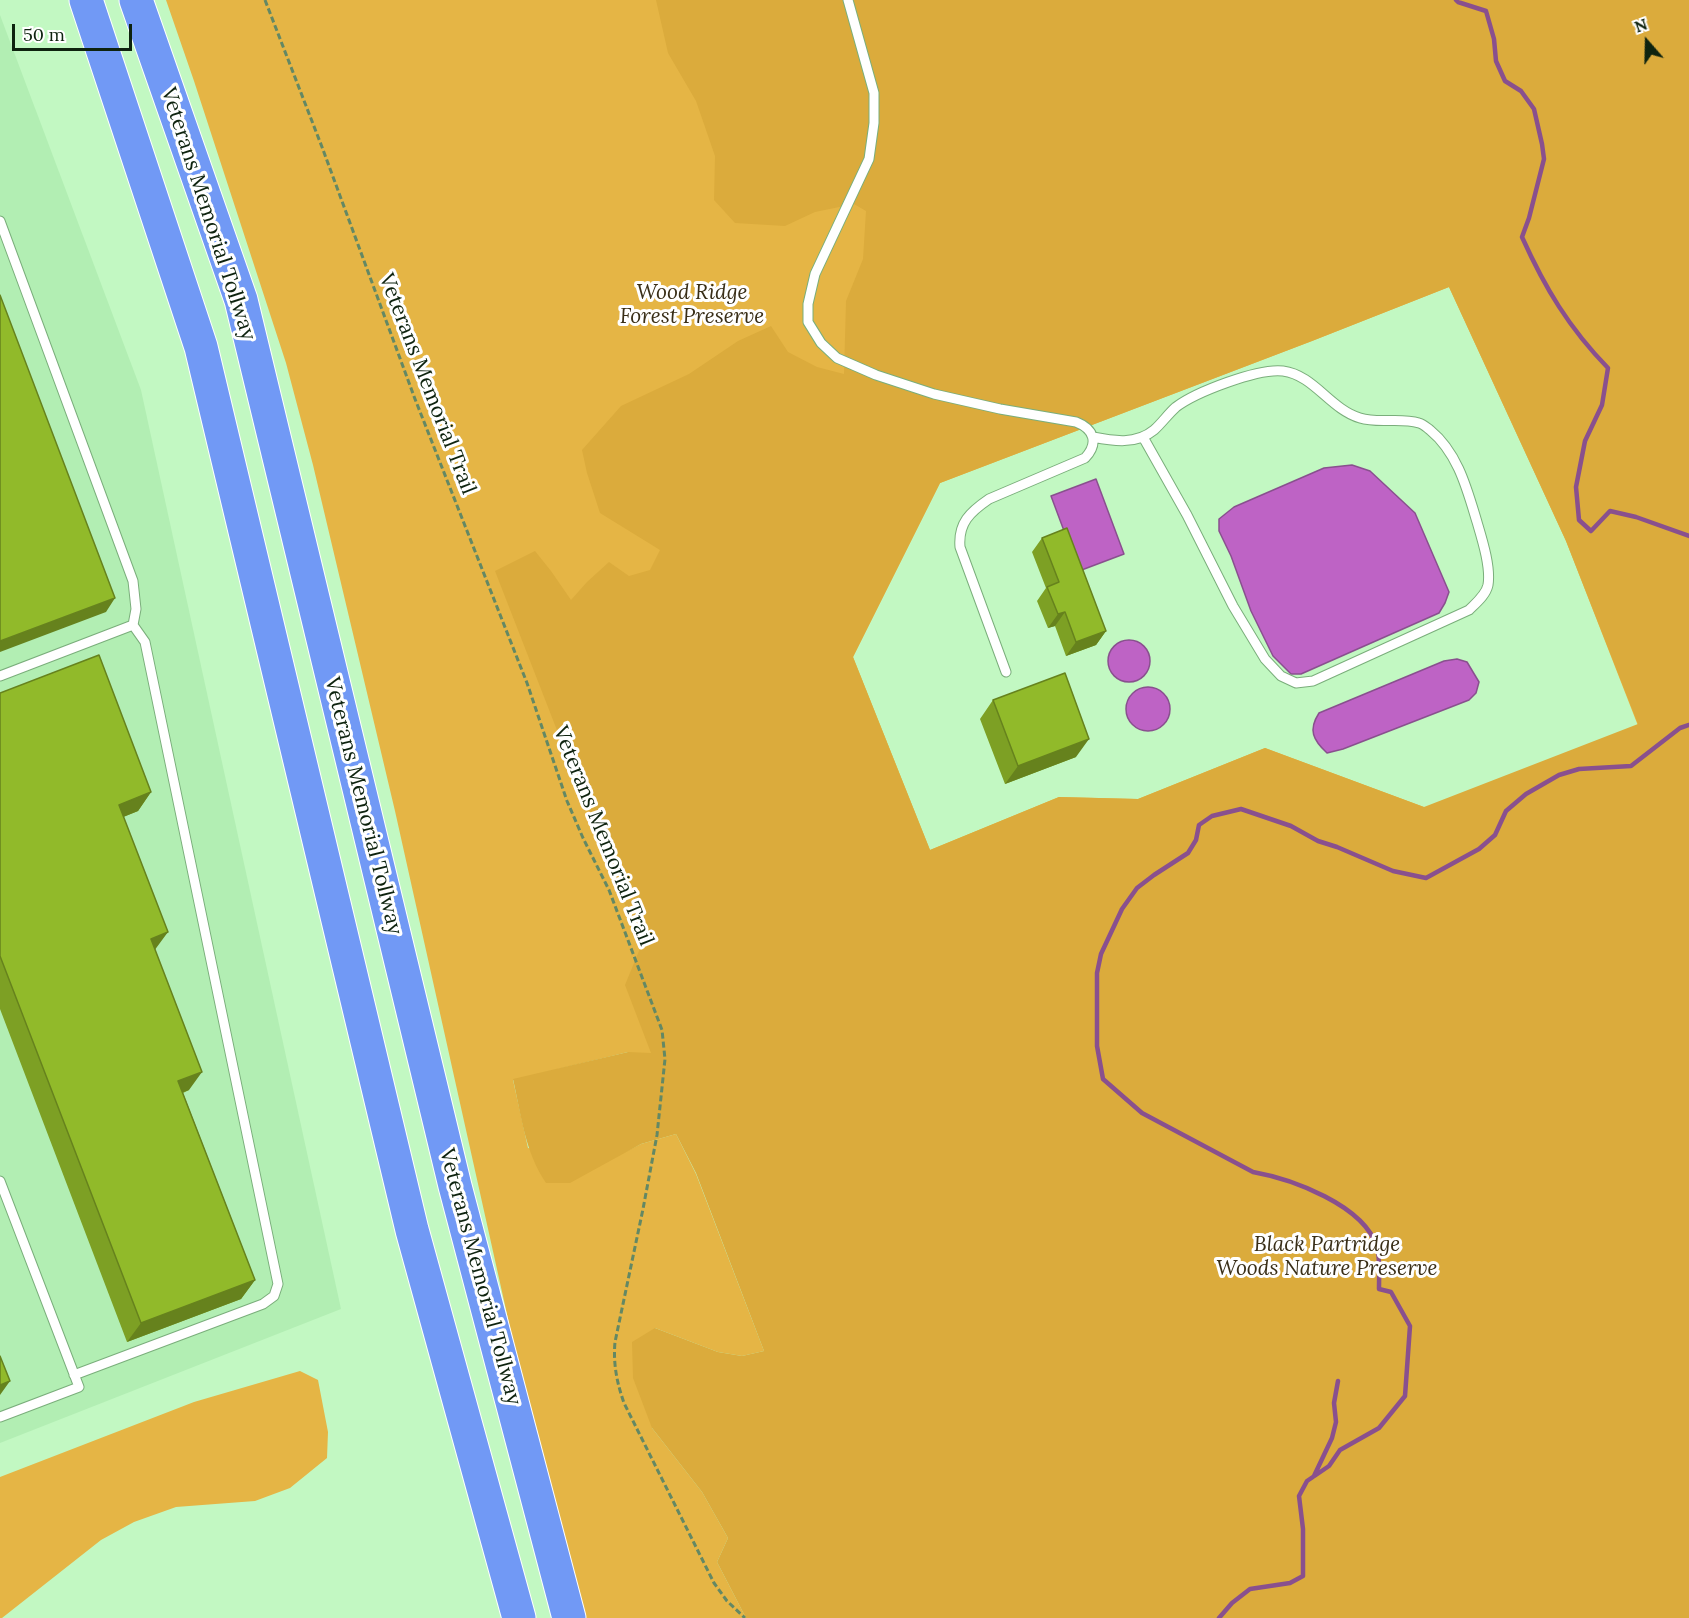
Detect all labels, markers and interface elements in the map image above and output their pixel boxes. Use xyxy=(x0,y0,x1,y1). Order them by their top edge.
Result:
scale bar xyxy=(15,12,135,50)
north arrow xyxy=(1617,12,1677,72)
text: N xyxy=(1632,14,1650,37)
text: 50 m xyxy=(23,23,65,46)
street label: Veterans Memorial Tollway xyxy=(155,84,261,344)
street label: Veterans Memorial Trail xyxy=(373,270,481,498)
park label: Wood Ridge Forest Preserve xyxy=(620,280,764,330)
street label: Veterans Memorial Tollway xyxy=(319,675,407,937)
street label: Veterans Memorial Trail xyxy=(547,723,659,949)
street label: Veterans Memorial Tollway xyxy=(434,1146,526,1408)
park label: Black Partridge Woods Nature Preserve xyxy=(1216,1232,1438,1282)

